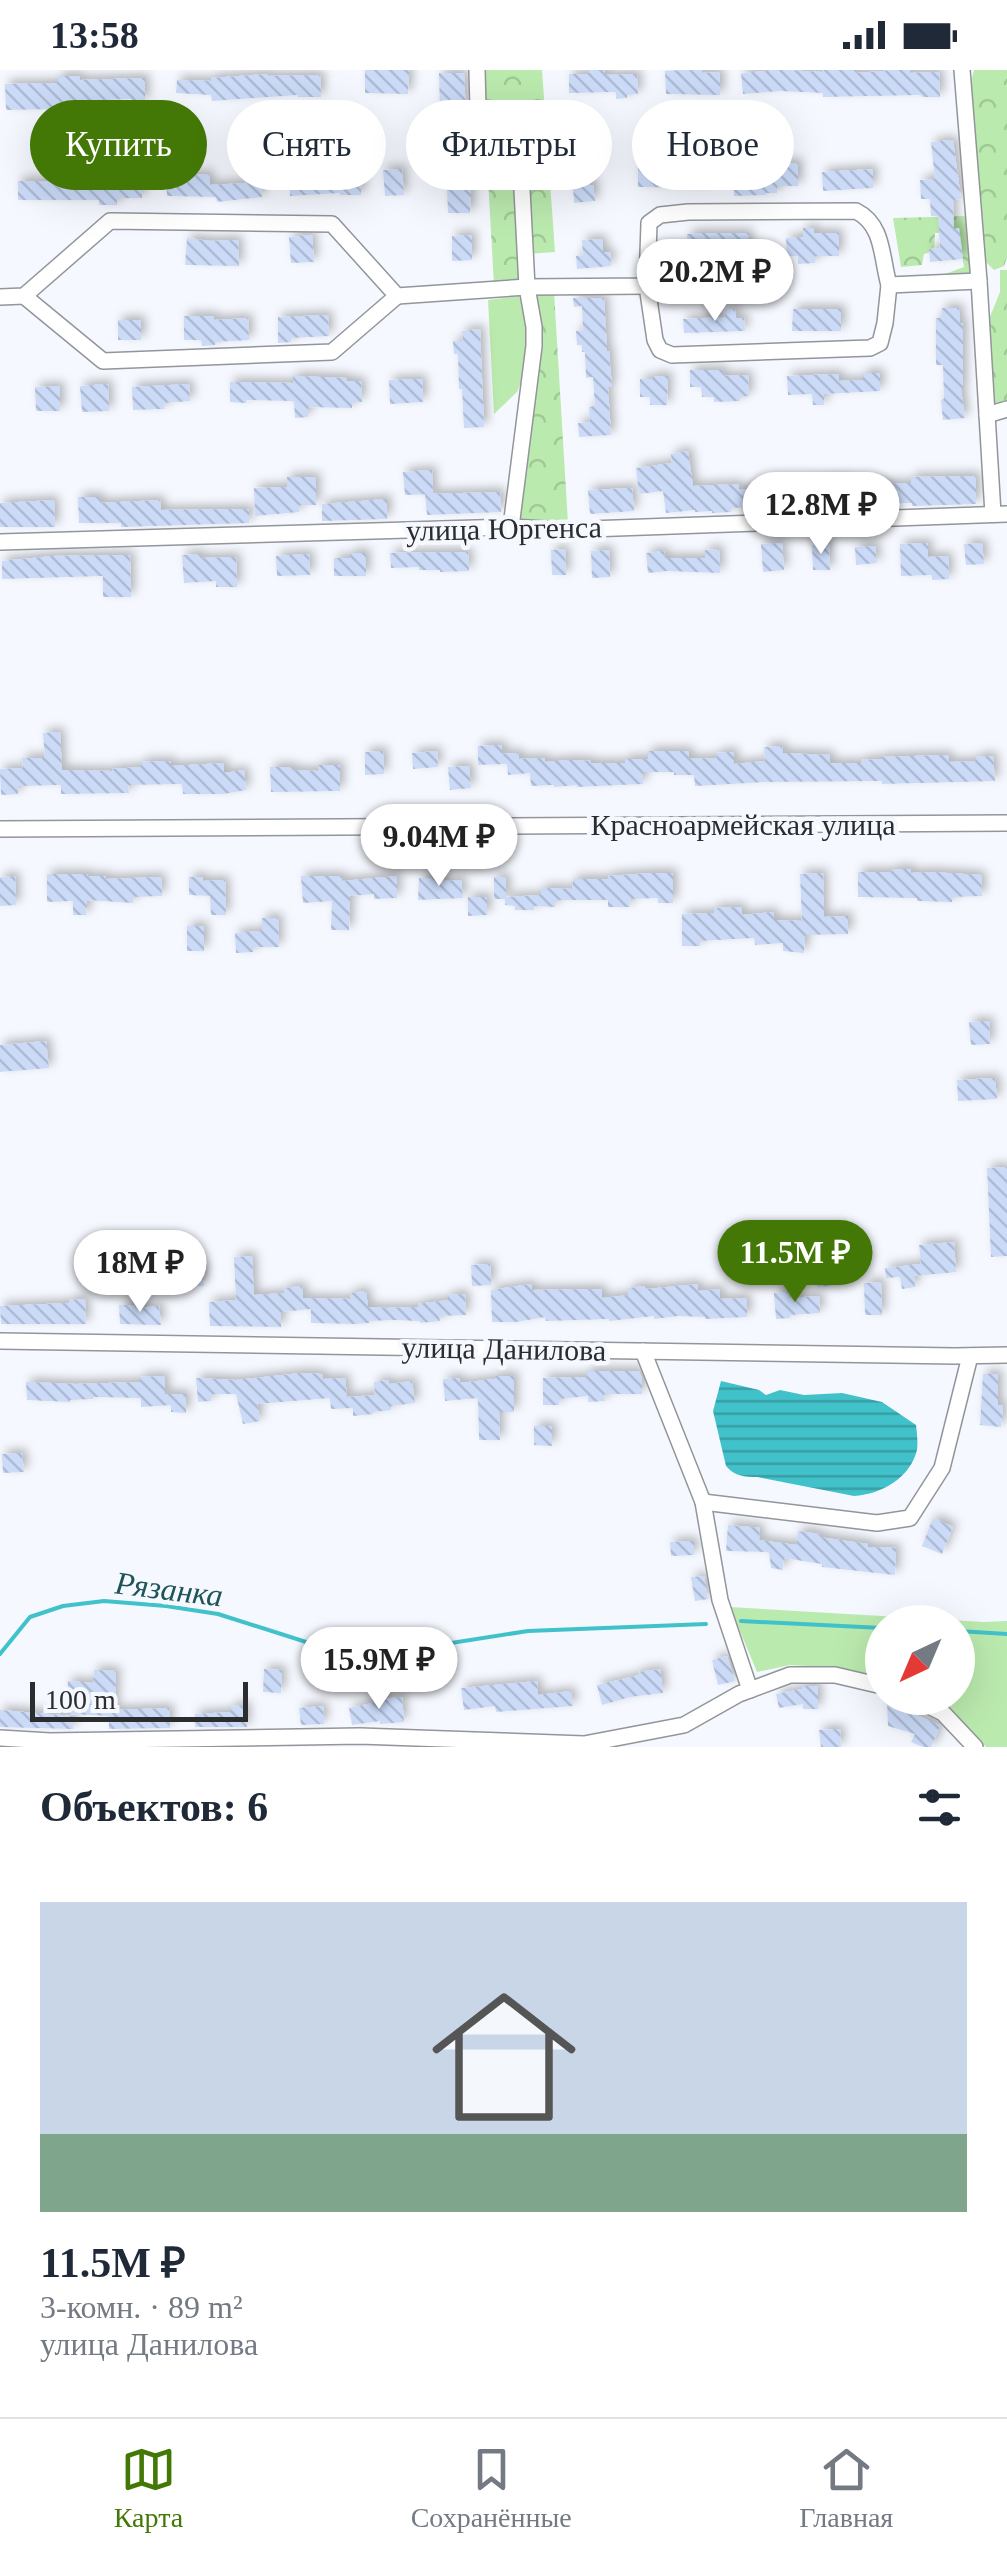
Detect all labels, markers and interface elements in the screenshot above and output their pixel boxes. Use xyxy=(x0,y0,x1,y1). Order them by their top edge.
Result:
text: 13:58 xyxy=(50,14,139,56)
chip: Купить xyxy=(30,100,207,190)
chip: Снять xyxy=(227,100,386,190)
chip: Фильтры xyxy=(406,100,612,190)
chip: Новое xyxy=(632,100,794,190)
pin: 20.2M ₽ xyxy=(623,239,807,324)
text: 20.2M ₽ xyxy=(659,253,771,289)
pin: 12.8M ₽ xyxy=(729,472,913,557)
text: 12.8M ₽ xyxy=(765,486,877,522)
street label: улица Юргенса xyxy=(406,510,602,547)
pin: 9.04M ₽ xyxy=(347,804,531,889)
street label: Красноармейская улица xyxy=(590,808,896,841)
text: 9.04M ₽ xyxy=(383,818,495,854)
pin: 11.5M ₽ xyxy=(703,1220,887,1305)
pin: 18M ₽ xyxy=(70,1230,210,1315)
text: 11.5M ₽ xyxy=(739,1234,851,1270)
text: 18M ₽ xyxy=(96,1244,184,1280)
street label: улица Данилова xyxy=(401,1330,607,1367)
water label: Рязанка xyxy=(112,1564,225,1613)
north arrow xyxy=(865,1605,975,1715)
map controls xyxy=(865,1605,975,1715)
pin: 15.9M ₽ xyxy=(287,1627,471,1712)
text: 15.9M ₽ xyxy=(323,1641,435,1677)
scale bar xyxy=(30,1677,248,1722)
text: 100 m xyxy=(45,1684,116,1715)
icon: filters xyxy=(912,1780,967,1835)
text: Объектов: 6 xyxy=(40,1784,268,1830)
icon: home xyxy=(414,1967,594,2147)
text: 11.5M ₽ xyxy=(40,2240,186,2286)
text: 3-комн. · 89 m² xyxy=(40,2289,242,2325)
text: улица Данилова xyxy=(40,2326,258,2362)
tab: Карта xyxy=(114,2442,183,2534)
tab: Сохранённые xyxy=(411,2442,572,2534)
tab: Главная xyxy=(799,2442,893,2534)

